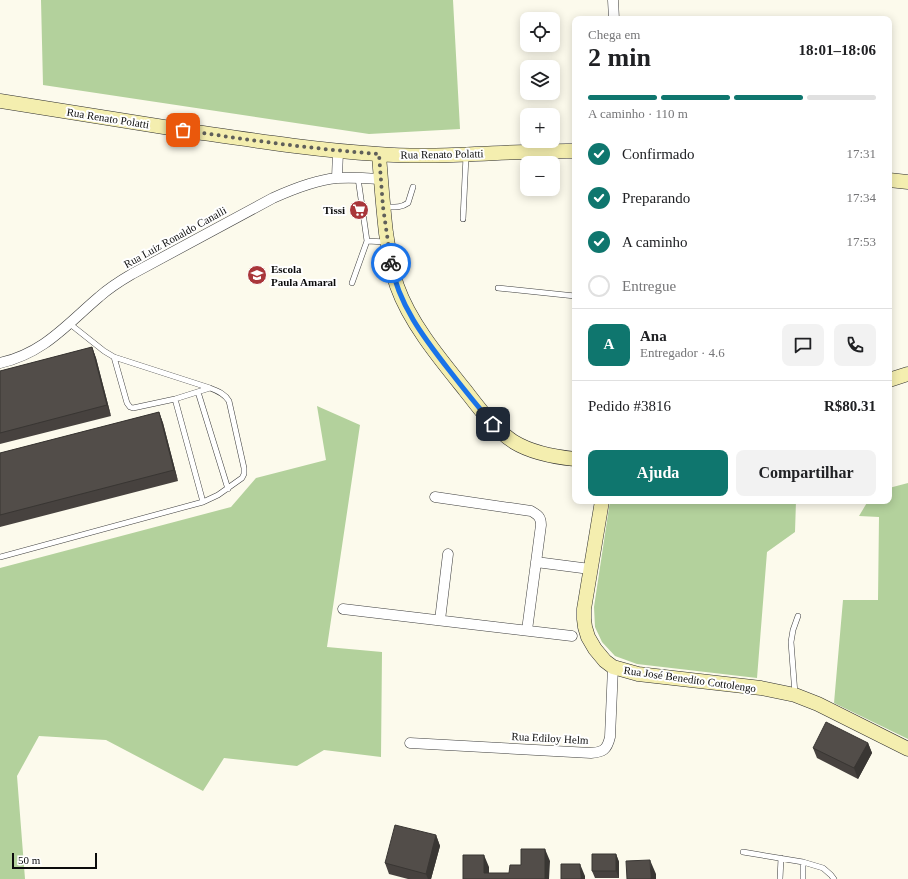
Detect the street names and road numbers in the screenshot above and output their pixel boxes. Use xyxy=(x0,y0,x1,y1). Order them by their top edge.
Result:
street label: Rua Renato Polatti xyxy=(66,106,150,130)
street label: Rua Renato Polatti xyxy=(400,147,484,161)
street label: Rua Luiz Ronaldo Canalli xyxy=(122,204,228,270)
street label: Rua José Benedito Cottolengo xyxy=(623,664,757,694)
street label: Rua Ediloy Helm xyxy=(511,730,589,746)

